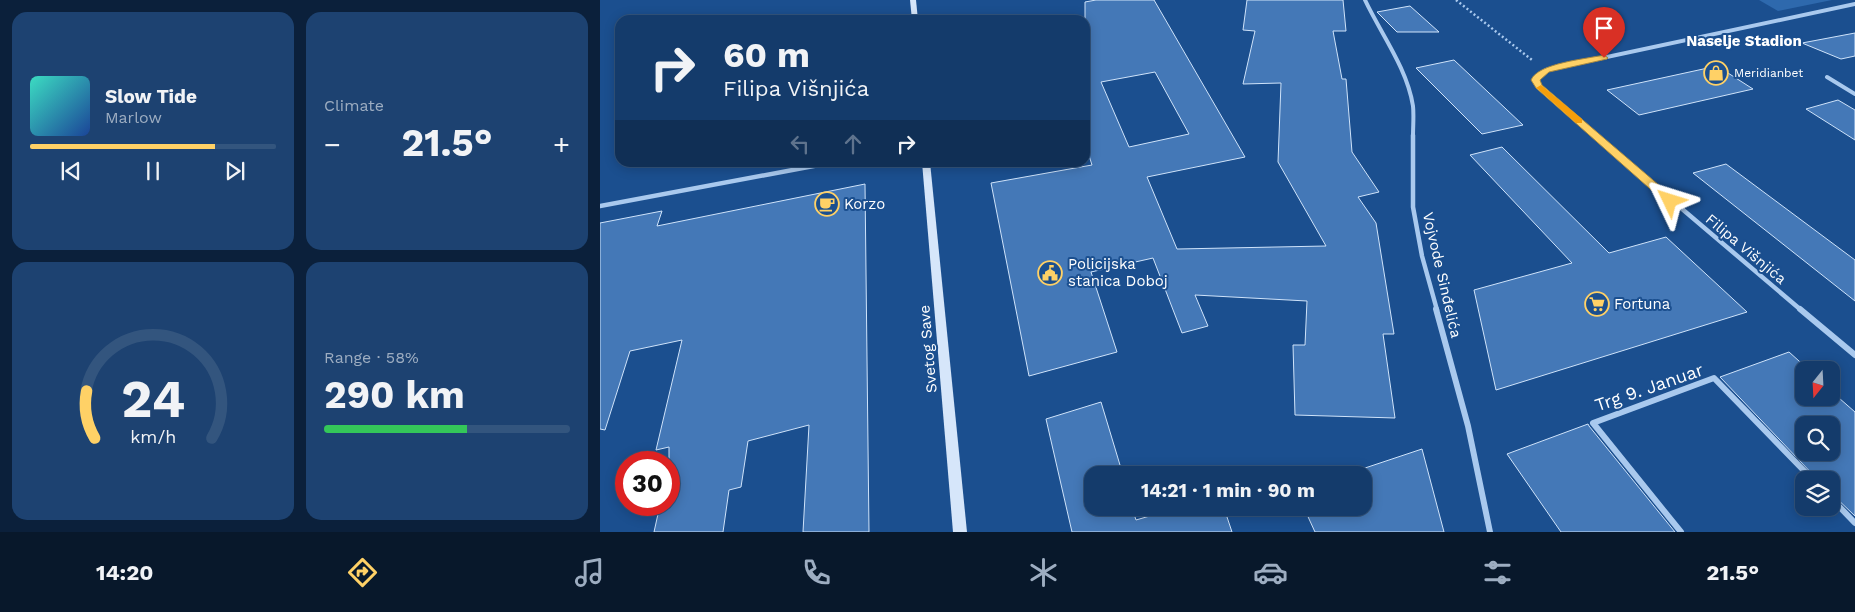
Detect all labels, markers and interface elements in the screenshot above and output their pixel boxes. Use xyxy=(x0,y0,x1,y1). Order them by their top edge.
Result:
pin xyxy=(1583,7,1625,58)
icon: arrive xyxy=(1590,14,1618,42)
district label: Naselje Stadion xyxy=(1686,32,1802,50)
text: 60 m xyxy=(723,34,810,76)
icon: right xyxy=(640,35,705,100)
shop icon: Meridianbet xyxy=(1703,60,1729,86)
place label: Meridianbet xyxy=(1734,66,1803,80)
text: Filipa Višnjića xyxy=(723,76,869,101)
text: Slow Tide xyxy=(105,85,197,108)
text: Climate xyxy=(324,96,384,115)
text: Marlow xyxy=(105,108,162,127)
text: 21.5° xyxy=(401,121,493,165)
text: − xyxy=(324,128,341,161)
text: + xyxy=(553,128,570,161)
icon: left xyxy=(786,130,814,158)
icon: ahead xyxy=(839,130,867,158)
icon: right xyxy=(892,130,920,158)
icon: previous xyxy=(57,157,85,185)
icon: pause xyxy=(139,157,167,185)
icon: next xyxy=(221,157,249,185)
position arrow xyxy=(1643,174,1695,226)
cafe icon: Korzo xyxy=(814,191,840,217)
place label: Korzo xyxy=(844,195,885,213)
street label: Vojvode Sinđelića xyxy=(1419,210,1465,340)
street label: Filipa Višnjića xyxy=(1702,210,1790,288)
place label: Policijska stanica Doboj xyxy=(1068,255,1168,290)
public building icon: Policijska stanica Doboj xyxy=(1037,260,1063,286)
supermarket icon: Fortuna xyxy=(1584,291,1610,317)
place label: Fortuna xyxy=(1614,295,1671,313)
street label: Svetog Save xyxy=(915,304,941,394)
text: Range · 58% xyxy=(324,348,419,367)
street label: Trg 9. Januar xyxy=(1592,359,1706,415)
north arrow xyxy=(1795,361,1840,406)
map controls xyxy=(1795,361,1840,516)
text: 24 xyxy=(121,369,185,430)
text: 290 km xyxy=(324,373,465,417)
button: search xyxy=(1795,416,1840,461)
text: km/h xyxy=(130,426,176,447)
speed limit sign: 30 xyxy=(615,451,680,516)
button: layers xyxy=(1795,471,1840,516)
text: 14:21 · 1 min · 90 m xyxy=(1141,479,1315,502)
icon: directions xyxy=(345,555,380,590)
icon: music xyxy=(572,555,607,590)
icon: phone xyxy=(799,555,834,590)
icon: climate xyxy=(1026,555,1061,590)
icon: car xyxy=(1253,555,1288,590)
icon: filters xyxy=(1480,555,1515,590)
text: 14:20 xyxy=(96,560,154,585)
text: 21.5° xyxy=(1706,560,1759,585)

